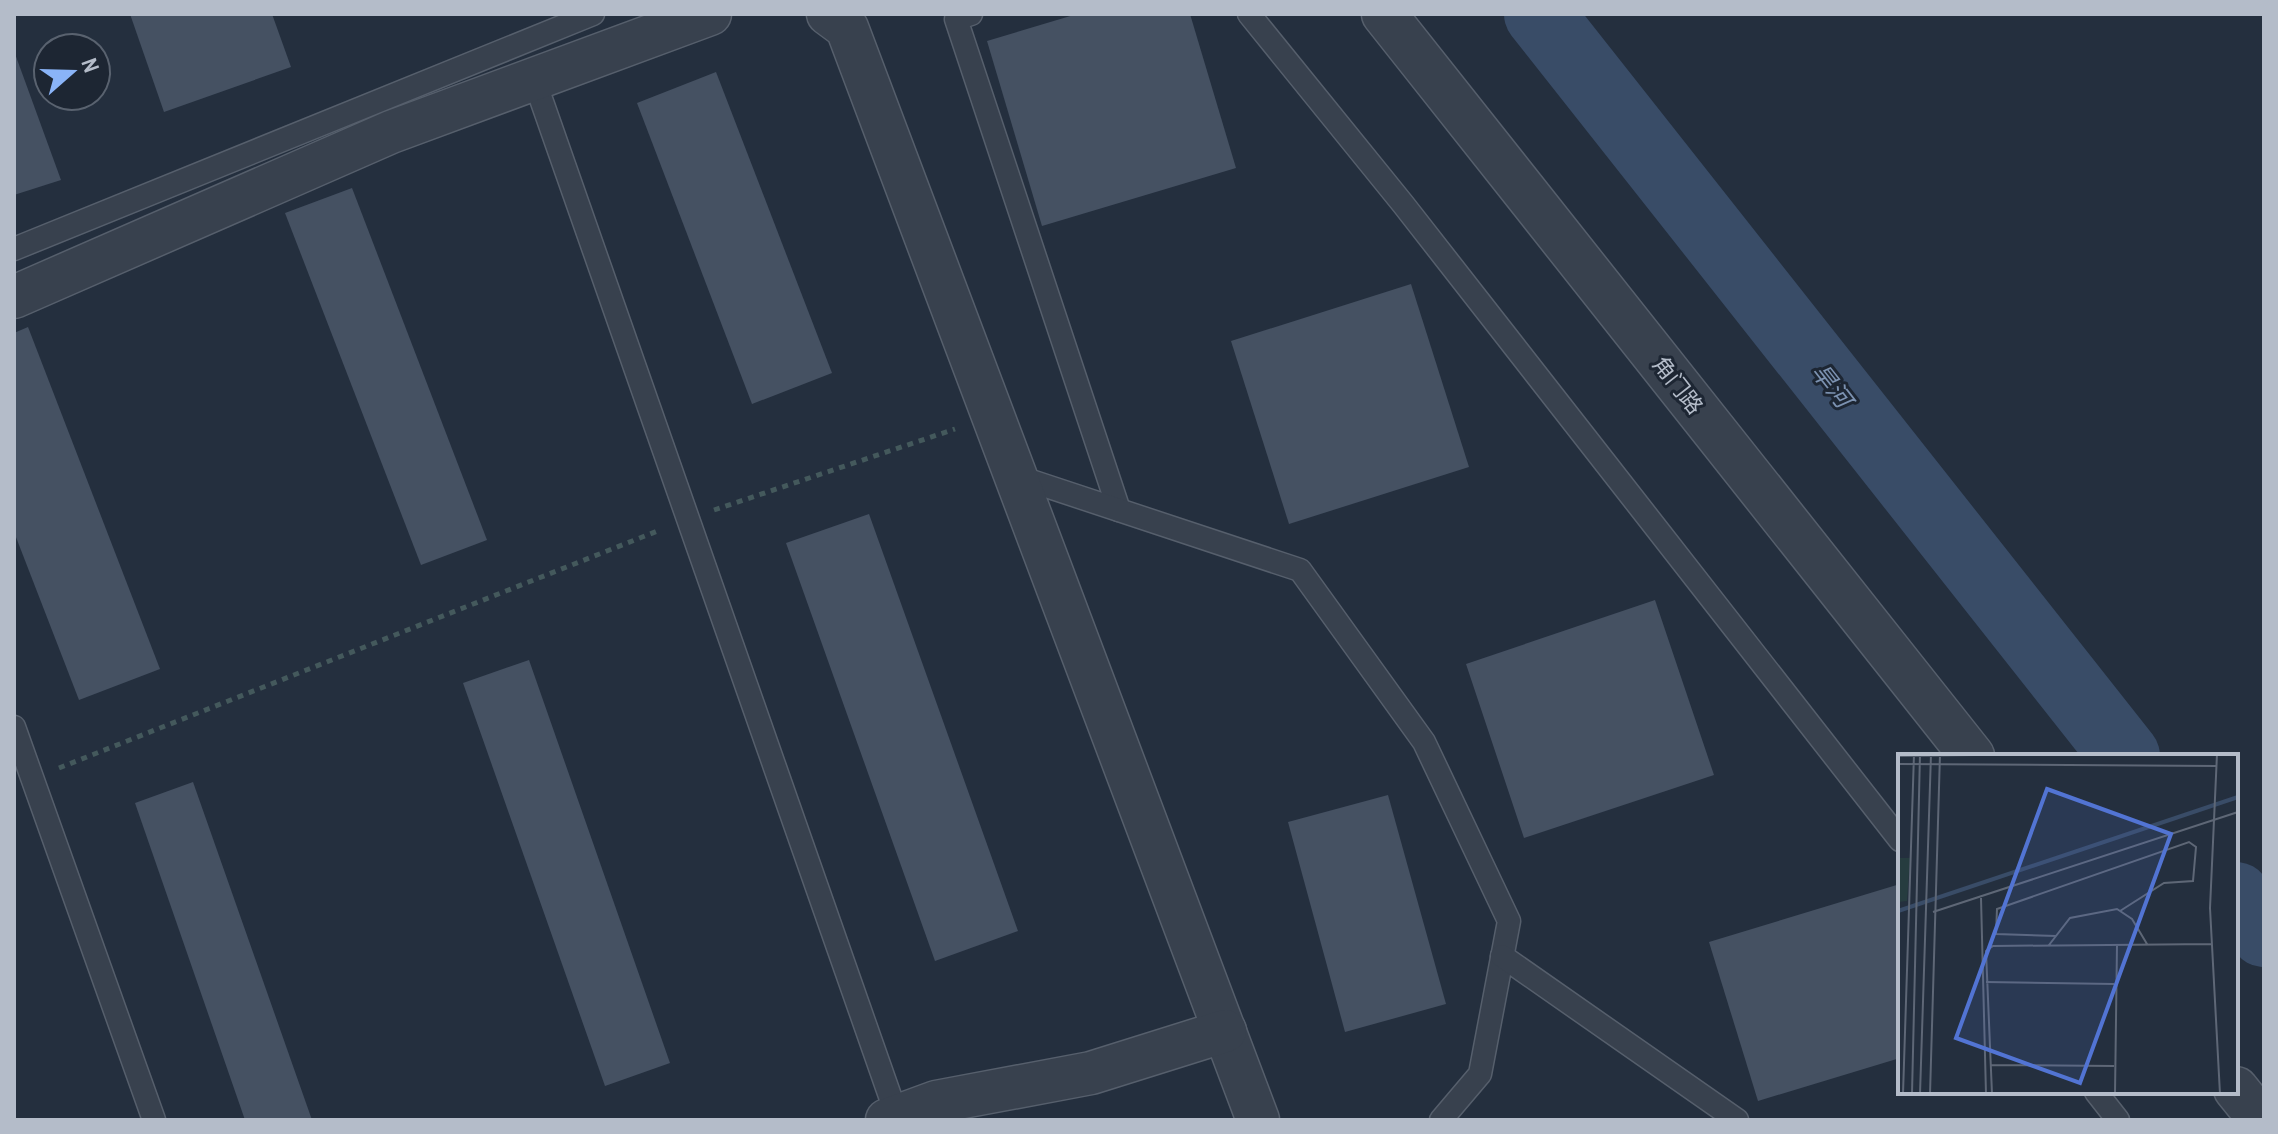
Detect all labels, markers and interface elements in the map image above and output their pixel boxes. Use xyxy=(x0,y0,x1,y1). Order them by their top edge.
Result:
north arrow xyxy=(32,32,112,112)
text: N xyxy=(74,54,107,76)
street label: 角门路 xyxy=(1646,350,1710,420)
water label: 旱河 xyxy=(1805,356,1862,417)
inset map xyxy=(1898,754,2238,1094)

